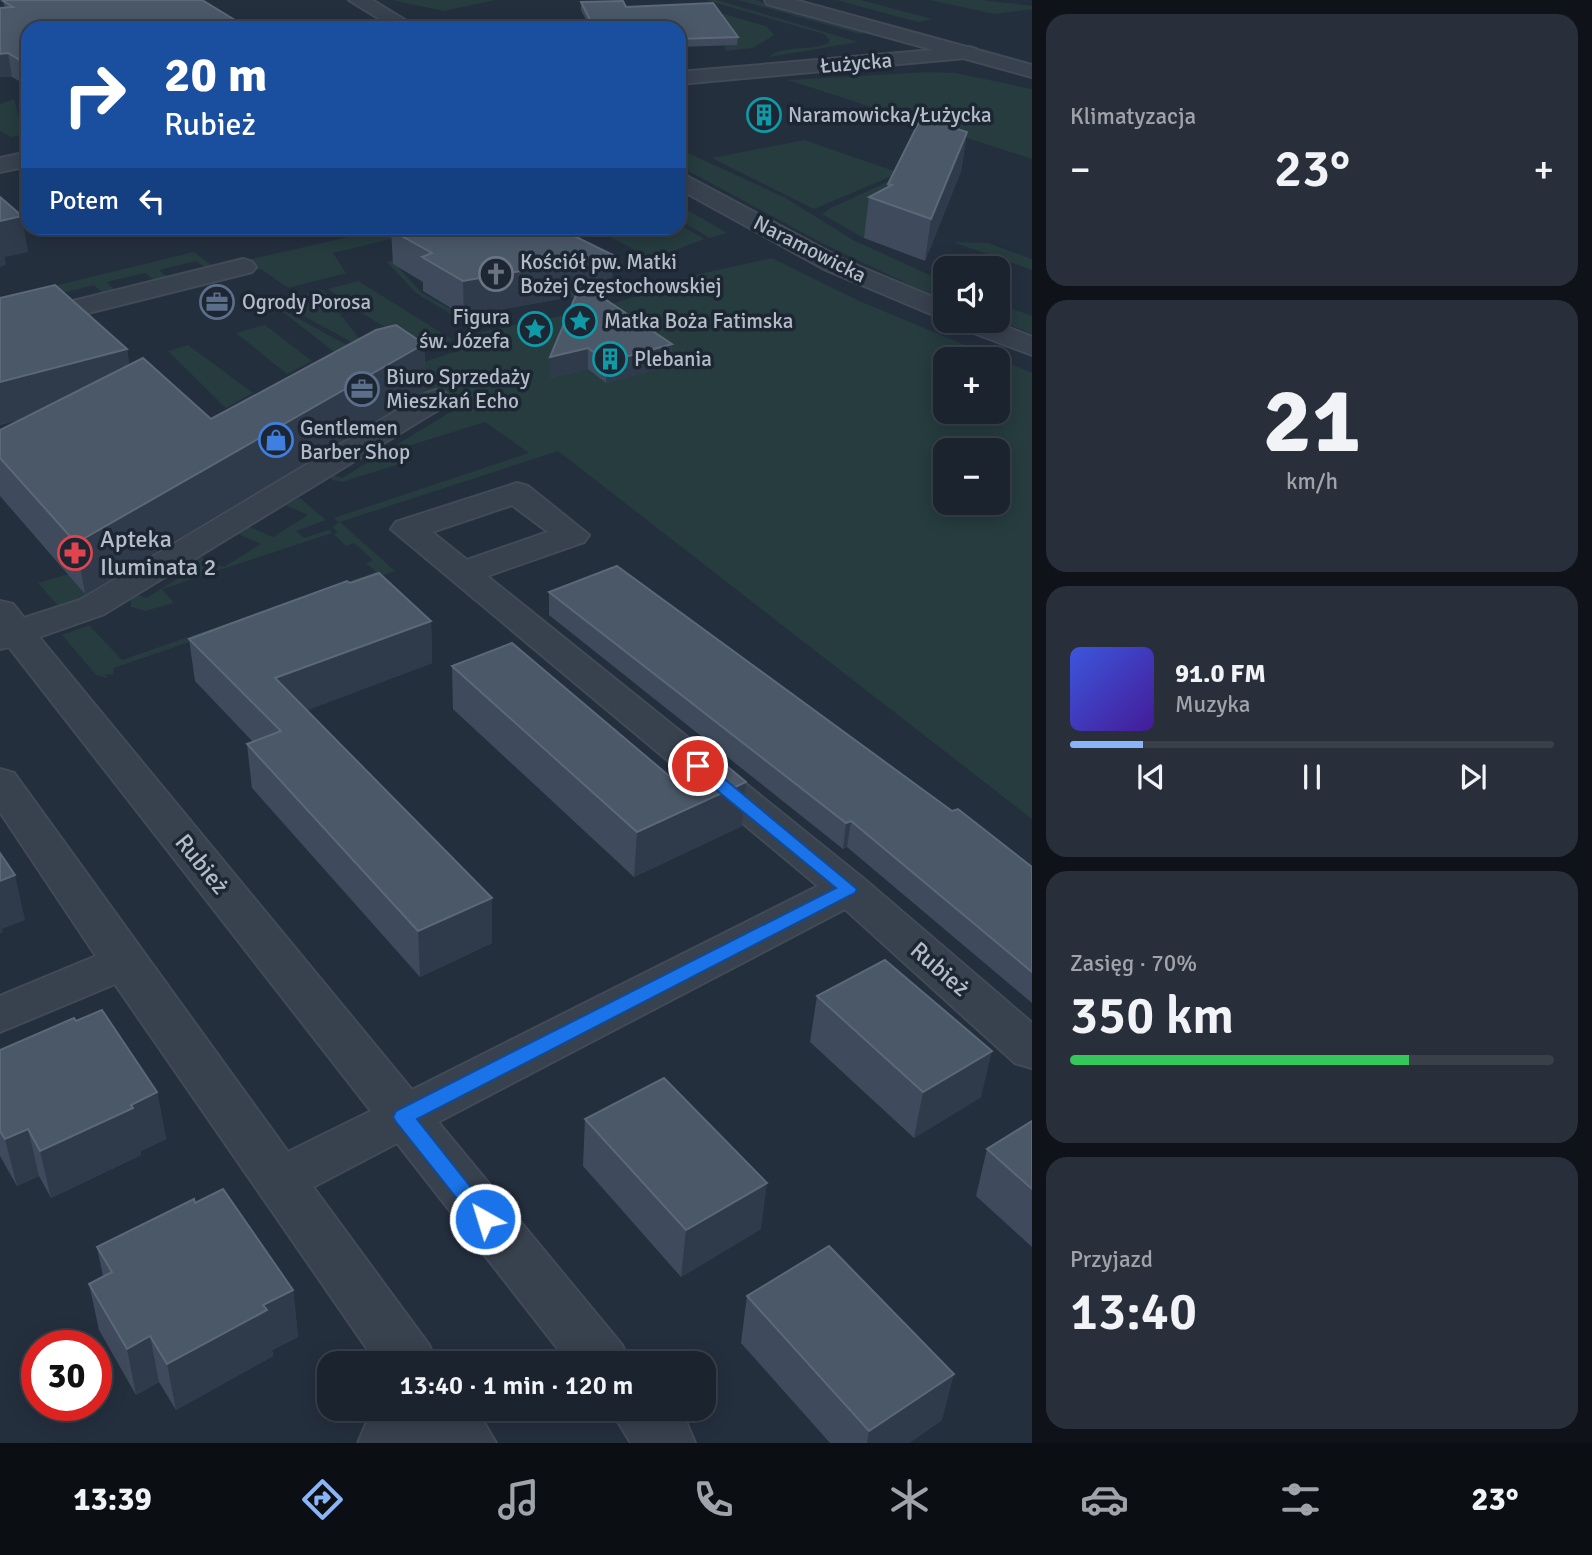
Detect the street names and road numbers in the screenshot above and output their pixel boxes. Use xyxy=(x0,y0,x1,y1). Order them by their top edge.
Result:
street label: Łużycka xyxy=(819,47,893,79)
street label: Naramowicka xyxy=(749,210,871,288)
street label: Rubież xyxy=(169,828,235,900)
street label: Rubież xyxy=(904,935,976,1003)

